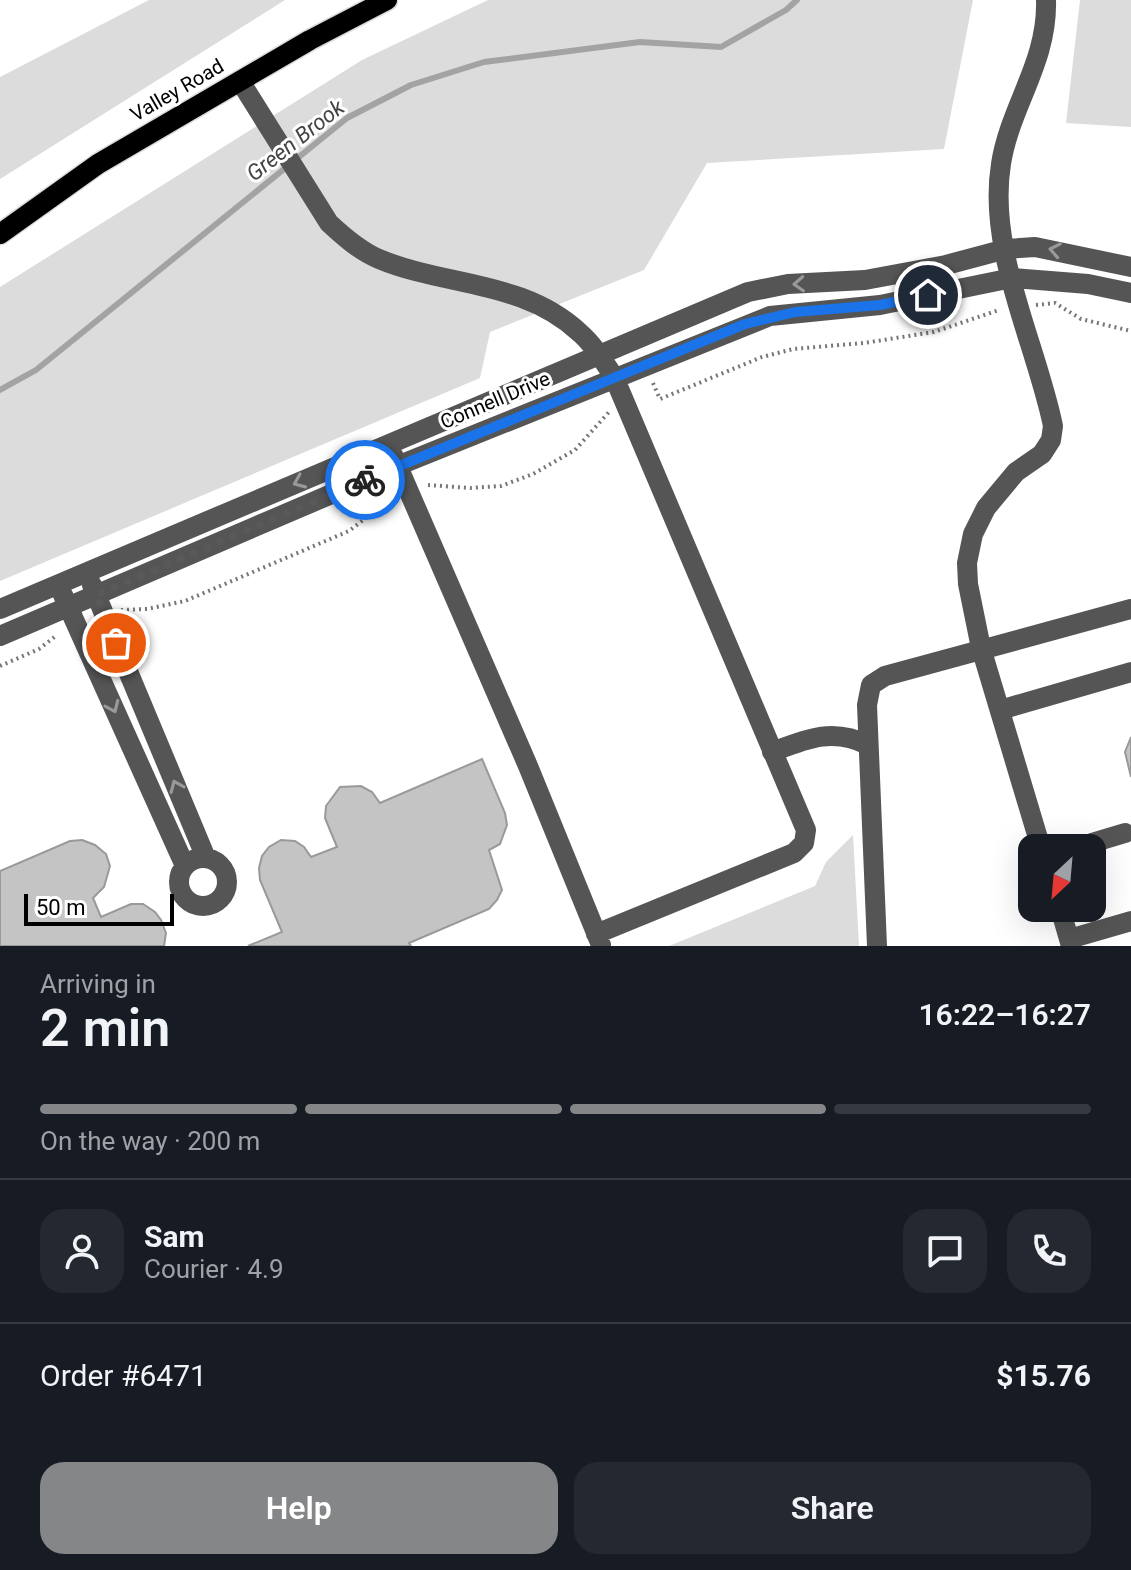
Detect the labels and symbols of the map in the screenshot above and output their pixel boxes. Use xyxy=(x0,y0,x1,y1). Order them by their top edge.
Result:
street label: Valley Road xyxy=(126,54,228,126)
water label: Green Brook xyxy=(242,94,350,186)
one-way arrow xyxy=(1048,243,1062,260)
pin xyxy=(894,261,962,329)
one-way arrow xyxy=(792,275,805,292)
street label: Connell Drive xyxy=(437,366,553,434)
courier xyxy=(325,440,405,520)
one-way arrow xyxy=(292,473,307,489)
pin xyxy=(82,609,150,677)
one-way arrow xyxy=(103,698,119,713)
one-way arrow xyxy=(170,780,186,795)
north arrow xyxy=(1018,834,1106,922)
scale bar xyxy=(24,890,174,926)

